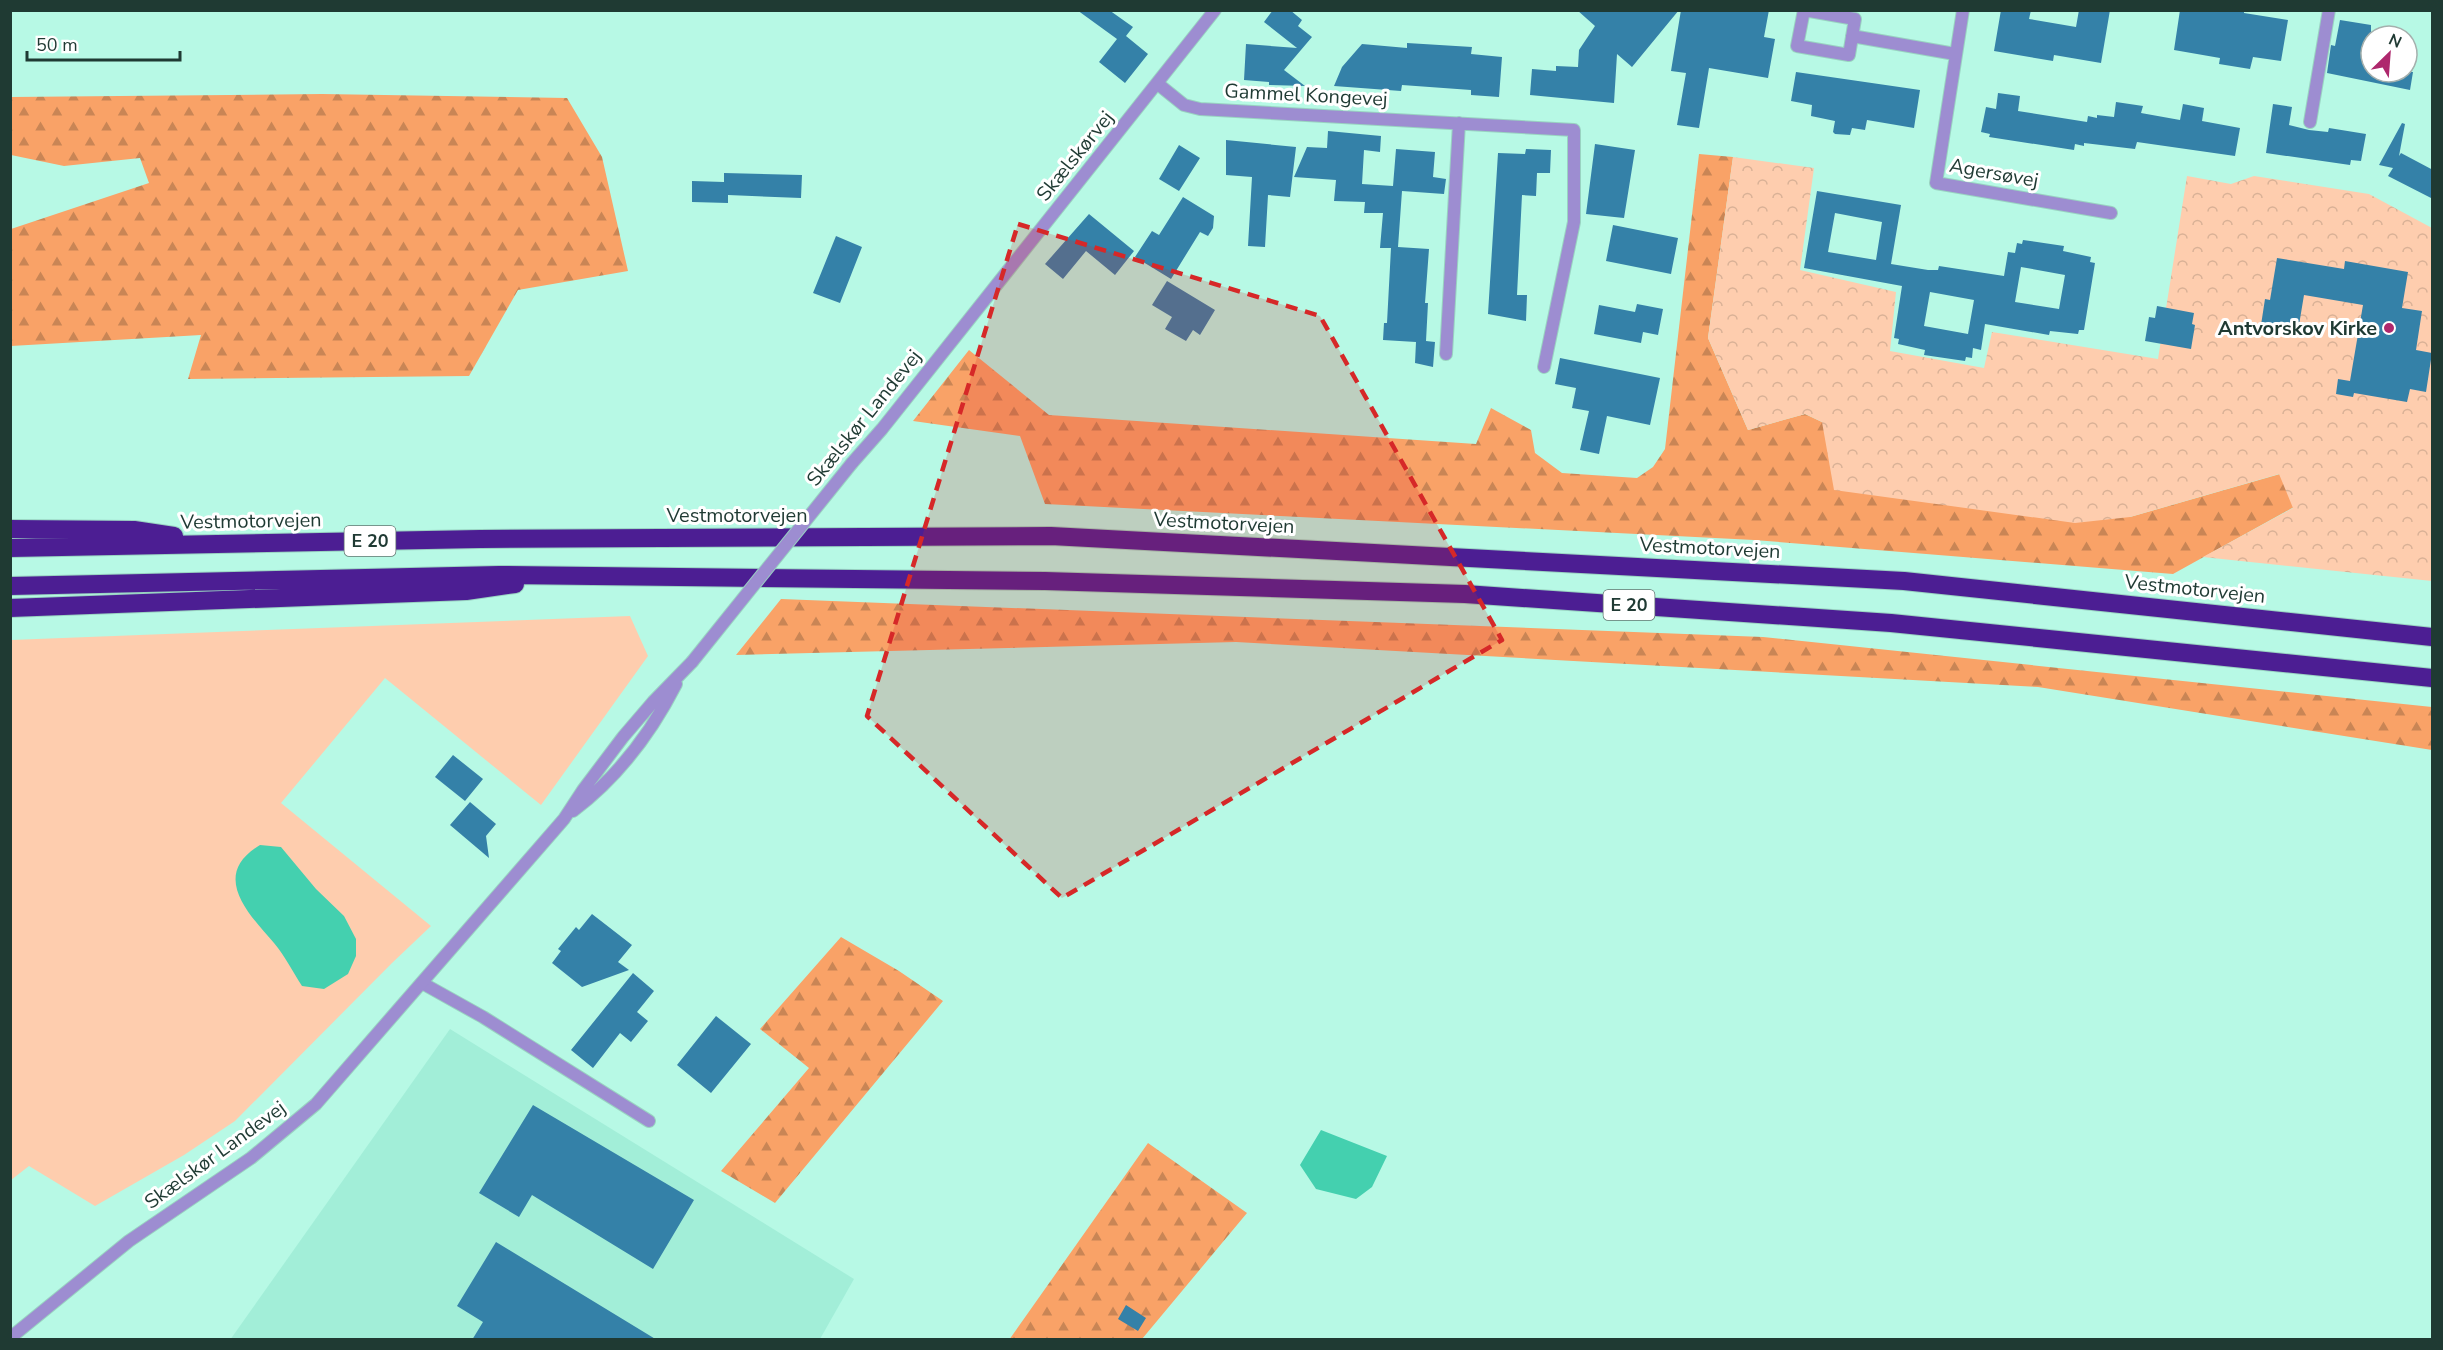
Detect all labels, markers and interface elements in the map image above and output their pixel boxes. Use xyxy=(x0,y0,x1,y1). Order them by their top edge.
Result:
scale bar xyxy=(27,24,180,62)
north arrow xyxy=(2359,24,2419,84)
text: N xyxy=(2385,29,2405,54)
text: 50 m xyxy=(36,33,78,57)
street label: Gammel Kongevej xyxy=(1224,77,1388,113)
street label: Skælskørvej xyxy=(1030,105,1120,207)
street label: Agersøvej xyxy=(1947,152,2041,194)
place label: Antvorskov Kirke xyxy=(2218,315,2377,342)
marker: Antvorskov Kirke xyxy=(2382,321,2396,335)
street label: Skælskør Landevej xyxy=(800,344,928,492)
street label: Vestmotorvejen xyxy=(665,502,808,529)
street label: Vestmotorvejen xyxy=(179,506,322,536)
street label: Vestmotorvejen xyxy=(1152,506,1295,540)
road number: E 20 xyxy=(344,526,395,556)
street label: Vestmotorvejen xyxy=(1638,531,1781,565)
street label: Vestmotorvejen xyxy=(2122,568,2267,610)
road number: E 20 xyxy=(1604,590,1654,620)
street label: Skælskør Landevej xyxy=(139,1095,291,1215)

